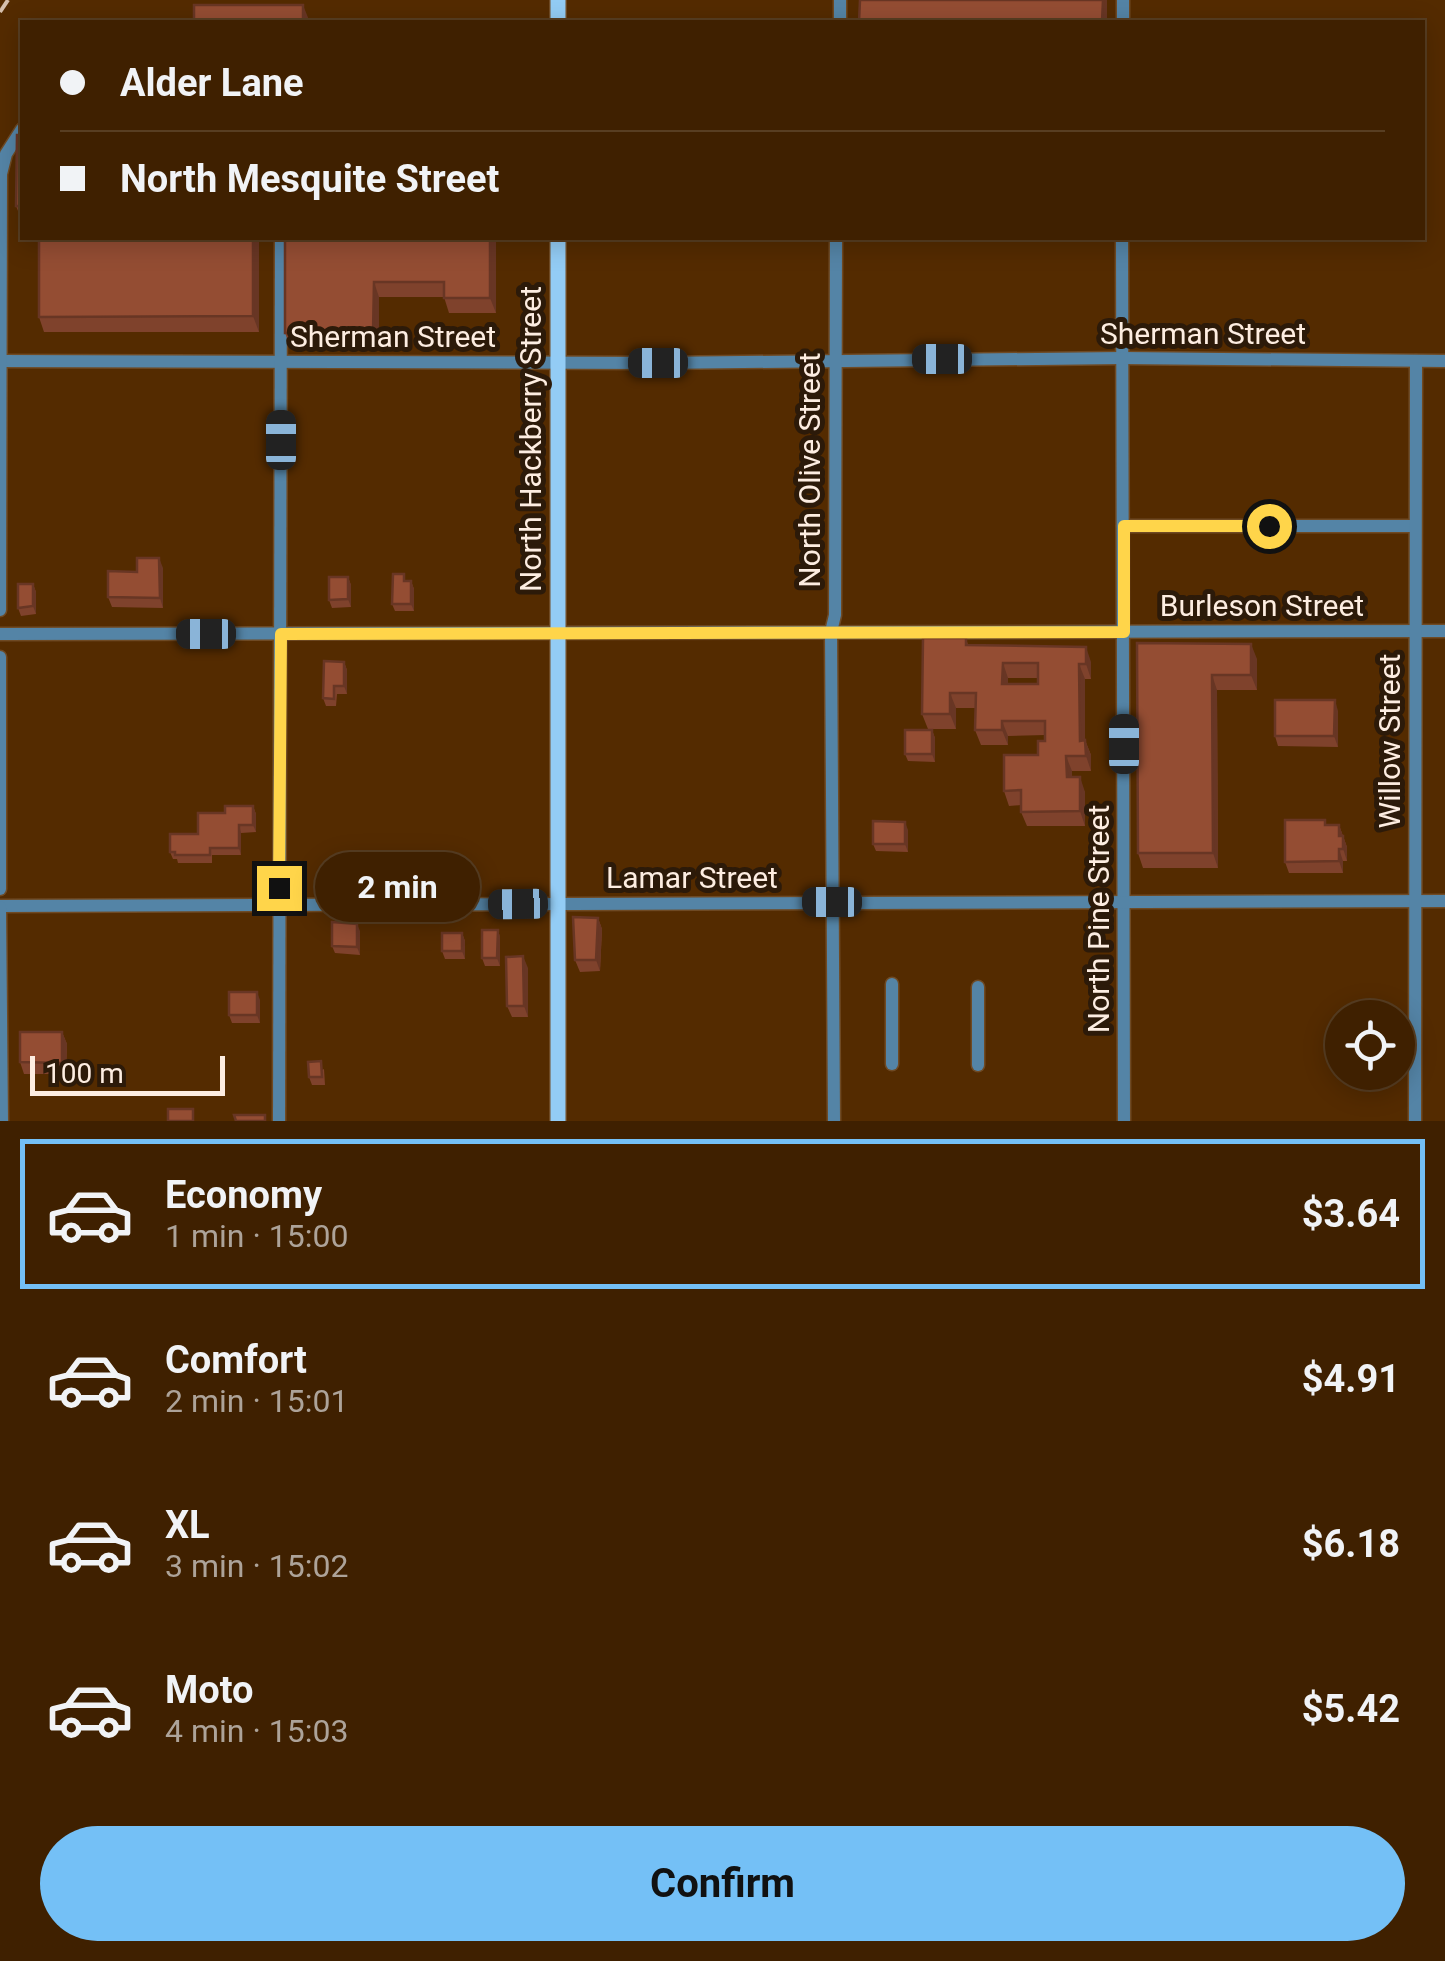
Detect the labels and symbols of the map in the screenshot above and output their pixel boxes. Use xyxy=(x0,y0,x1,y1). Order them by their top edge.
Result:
street label: North Hackberry Street xyxy=(513,286,548,592)
street label: Sherman Street xyxy=(1100,316,1306,351)
street label: Sherman Street xyxy=(290,319,496,354)
car xyxy=(912,344,972,374)
car xyxy=(628,348,688,378)
street label: North Olive Street xyxy=(792,352,827,588)
car xyxy=(266,410,296,470)
route start xyxy=(1247,504,1292,549)
street label: Burleson Street xyxy=(1160,588,1364,623)
car xyxy=(176,619,236,649)
street label: Willow Street xyxy=(1372,654,1407,828)
car xyxy=(1109,714,1139,774)
street label: North Pine Street xyxy=(1081,805,1116,1033)
callout: 2 min xyxy=(314,853,479,923)
street label: Lamar Street xyxy=(606,860,778,895)
route end xyxy=(257,866,302,911)
car xyxy=(802,887,862,917)
car xyxy=(488,888,548,920)
scale bar xyxy=(30,1051,225,1096)

